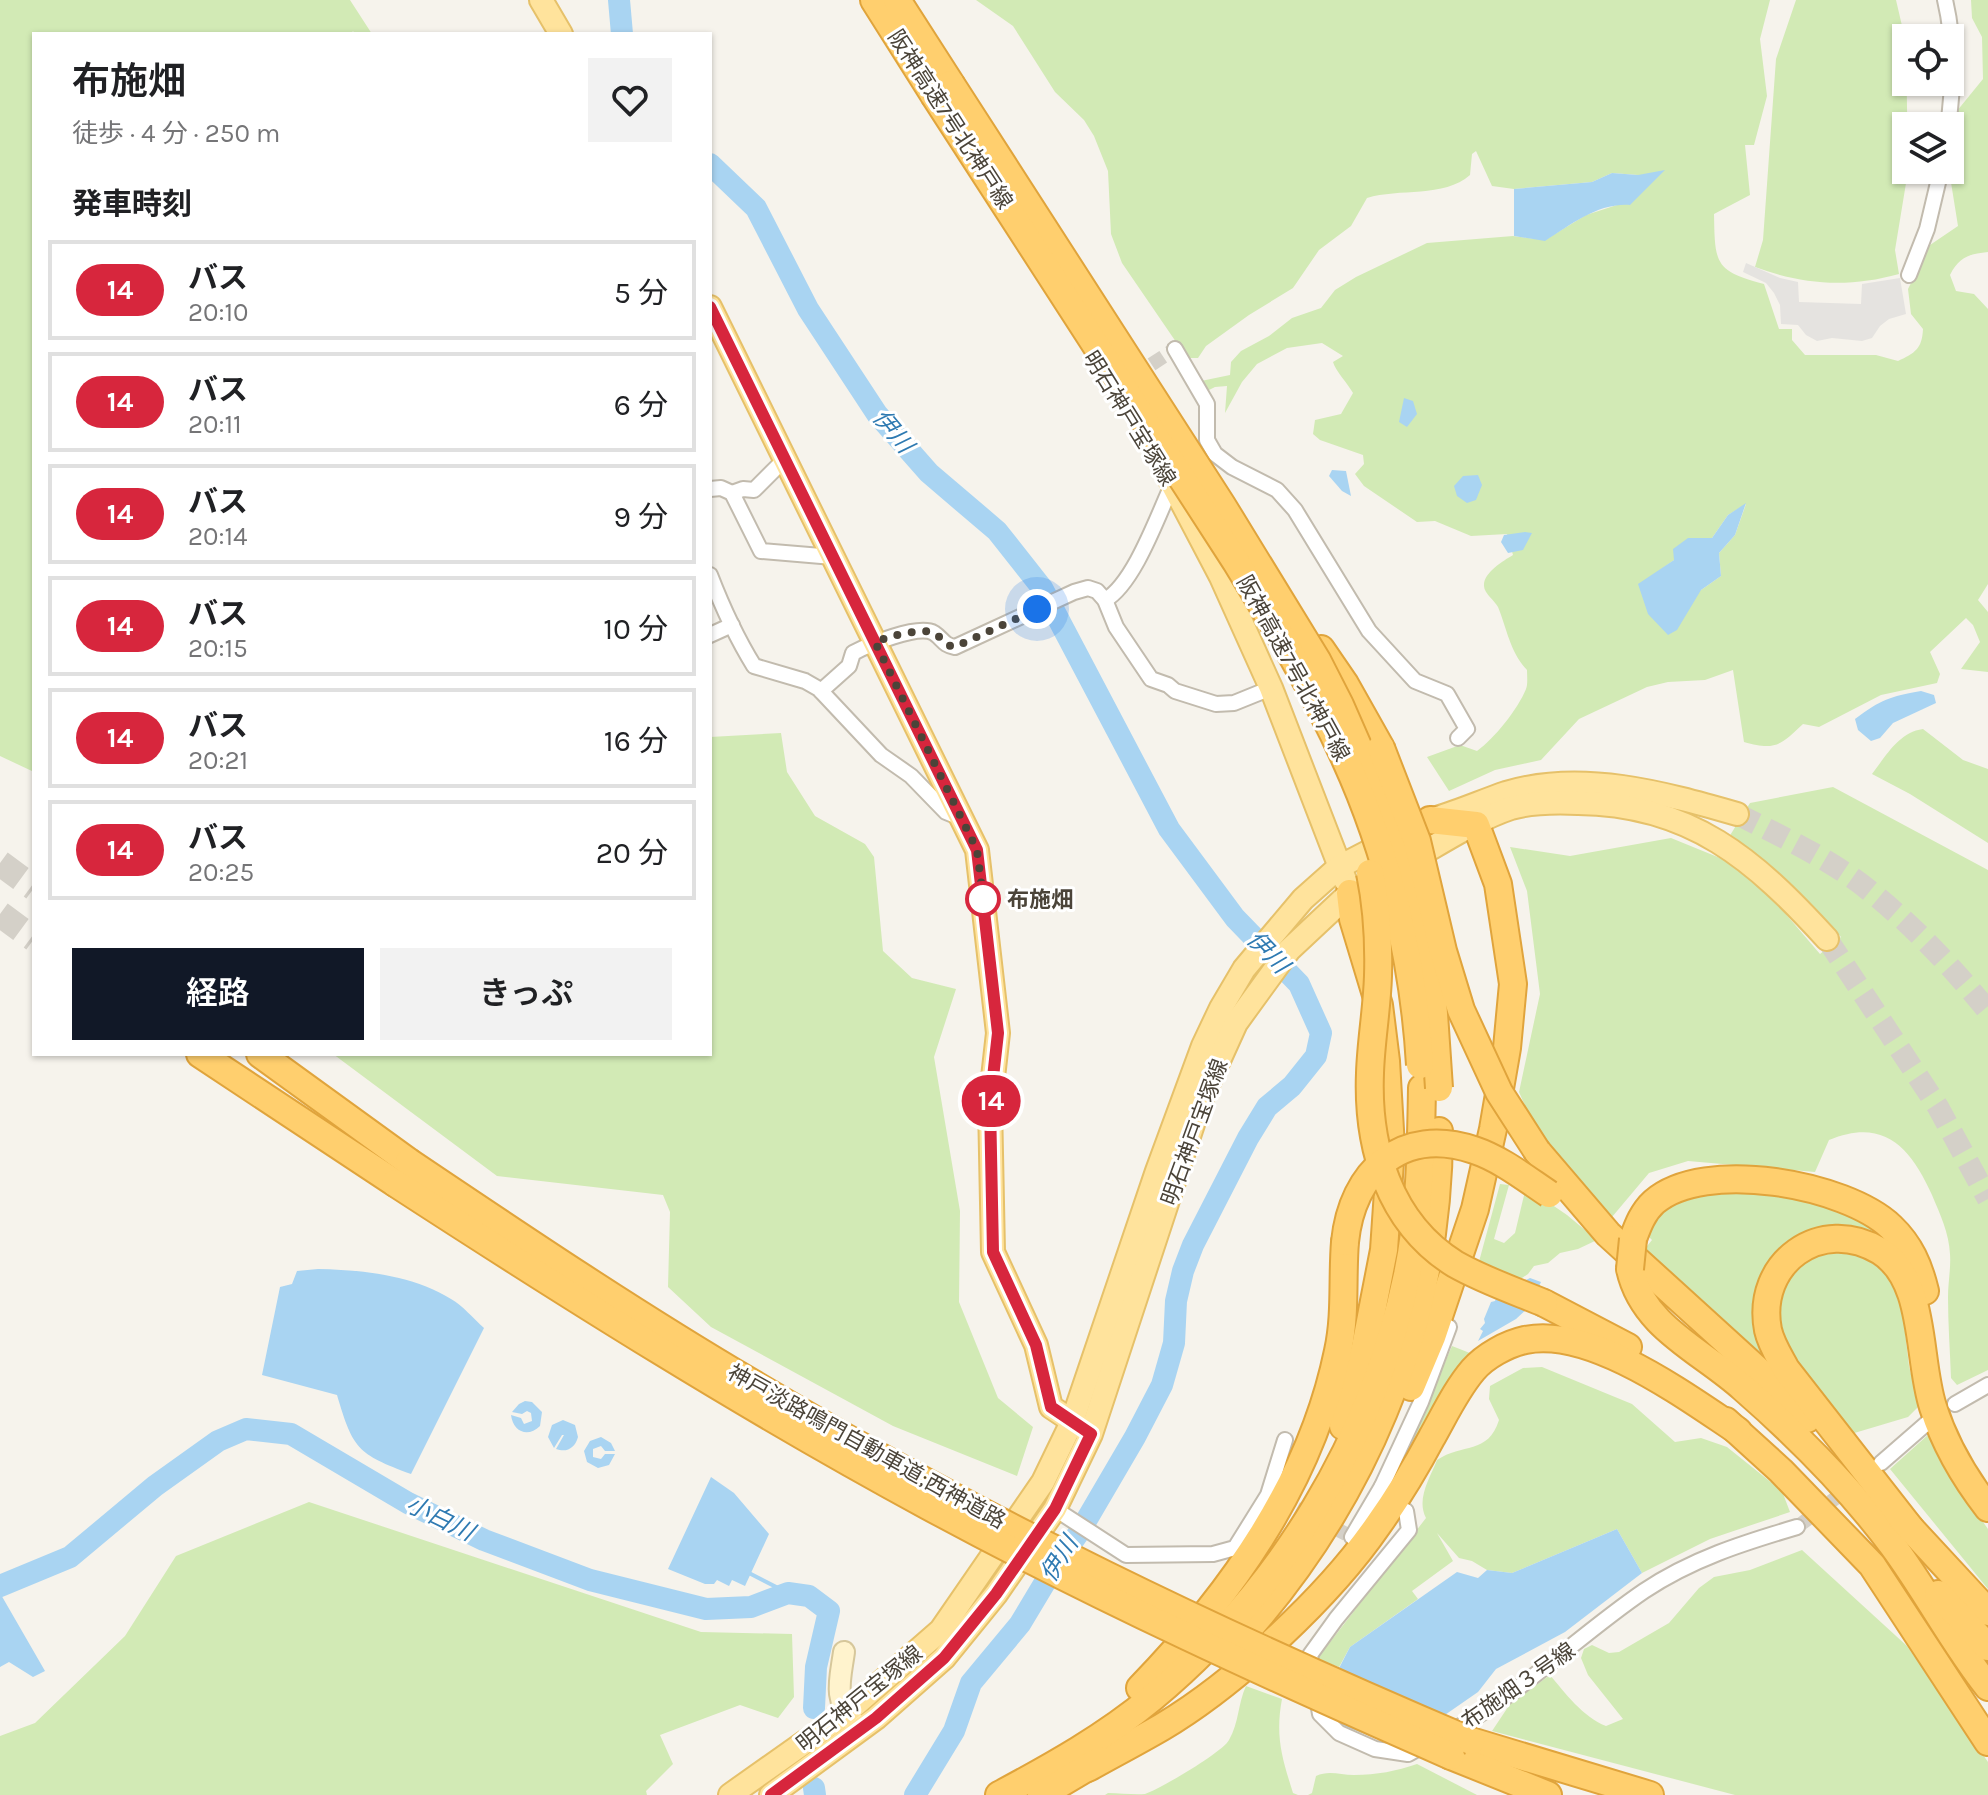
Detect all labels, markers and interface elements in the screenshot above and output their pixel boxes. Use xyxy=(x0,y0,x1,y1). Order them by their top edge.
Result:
map controls xyxy=(1892,24,1964,184)
button: locate xyxy=(1892,24,1964,96)
street label: 阪神高速7号北神戸線 xyxy=(883,25,1018,214)
button: heart xyxy=(588,58,672,142)
text: 布施畑 xyxy=(72,59,186,104)
button: layers xyxy=(1892,112,1964,184)
text: 徒歩 · 4 分 · 250 m xyxy=(72,118,280,149)
text: 発車時刻 xyxy=(72,186,192,222)
text: バス xyxy=(188,260,248,296)
text: 14 xyxy=(107,273,133,306)
text: 5 分 xyxy=(614,275,668,311)
text: 20:10 xyxy=(188,297,249,328)
street label: 明石神戸宝塚線 xyxy=(1077,346,1181,491)
text: バス xyxy=(188,372,248,408)
text: 14 xyxy=(107,385,133,418)
text: 6 分 xyxy=(614,387,668,423)
water label: 伊川 xyxy=(867,404,921,461)
text: 20:11 xyxy=(188,409,242,440)
text: バス xyxy=(188,484,248,520)
text: 14 xyxy=(107,497,133,530)
text: 9 分 xyxy=(613,499,668,535)
text: 20:14 xyxy=(188,521,248,552)
street label: 阪神高速7号北神戸線 xyxy=(1231,571,1355,766)
your location xyxy=(1017,589,1057,629)
text: バス xyxy=(188,596,248,632)
text: 14 xyxy=(107,609,133,642)
text: 10 分 xyxy=(603,611,668,647)
text: 20:15 xyxy=(188,633,248,664)
text: バス xyxy=(188,708,248,744)
text: 14 xyxy=(107,721,133,754)
text: 16 分 xyxy=(604,723,668,759)
text: 20:21 xyxy=(188,745,248,776)
text: バス xyxy=(188,820,248,856)
text: 14 xyxy=(107,833,133,866)
text: 20 分 xyxy=(596,835,668,871)
text: 20:25 xyxy=(188,857,254,888)
marker: 布施畑 xyxy=(966,882,1000,916)
place label: 布施畑 xyxy=(1007,887,1073,913)
water label: 伊川 xyxy=(1241,925,1297,981)
button: 経路 xyxy=(72,948,364,1040)
button: きっぷ xyxy=(380,948,672,1040)
street label: 明石神戸宝塚線 xyxy=(1156,1056,1233,1209)
line badge: 14 xyxy=(955,1075,1027,1127)
text: 14 xyxy=(978,1084,1004,1117)
street label: 神戸淡路鳴門自動車道;西神道路 xyxy=(723,1359,1010,1534)
water label: 小白川 xyxy=(402,1490,481,1548)
water label: 伊川 xyxy=(1034,1529,1085,1587)
street label: 布施畑３号線 xyxy=(1457,1637,1580,1734)
street label: 明石神戸宝塚線 xyxy=(792,1640,928,1757)

